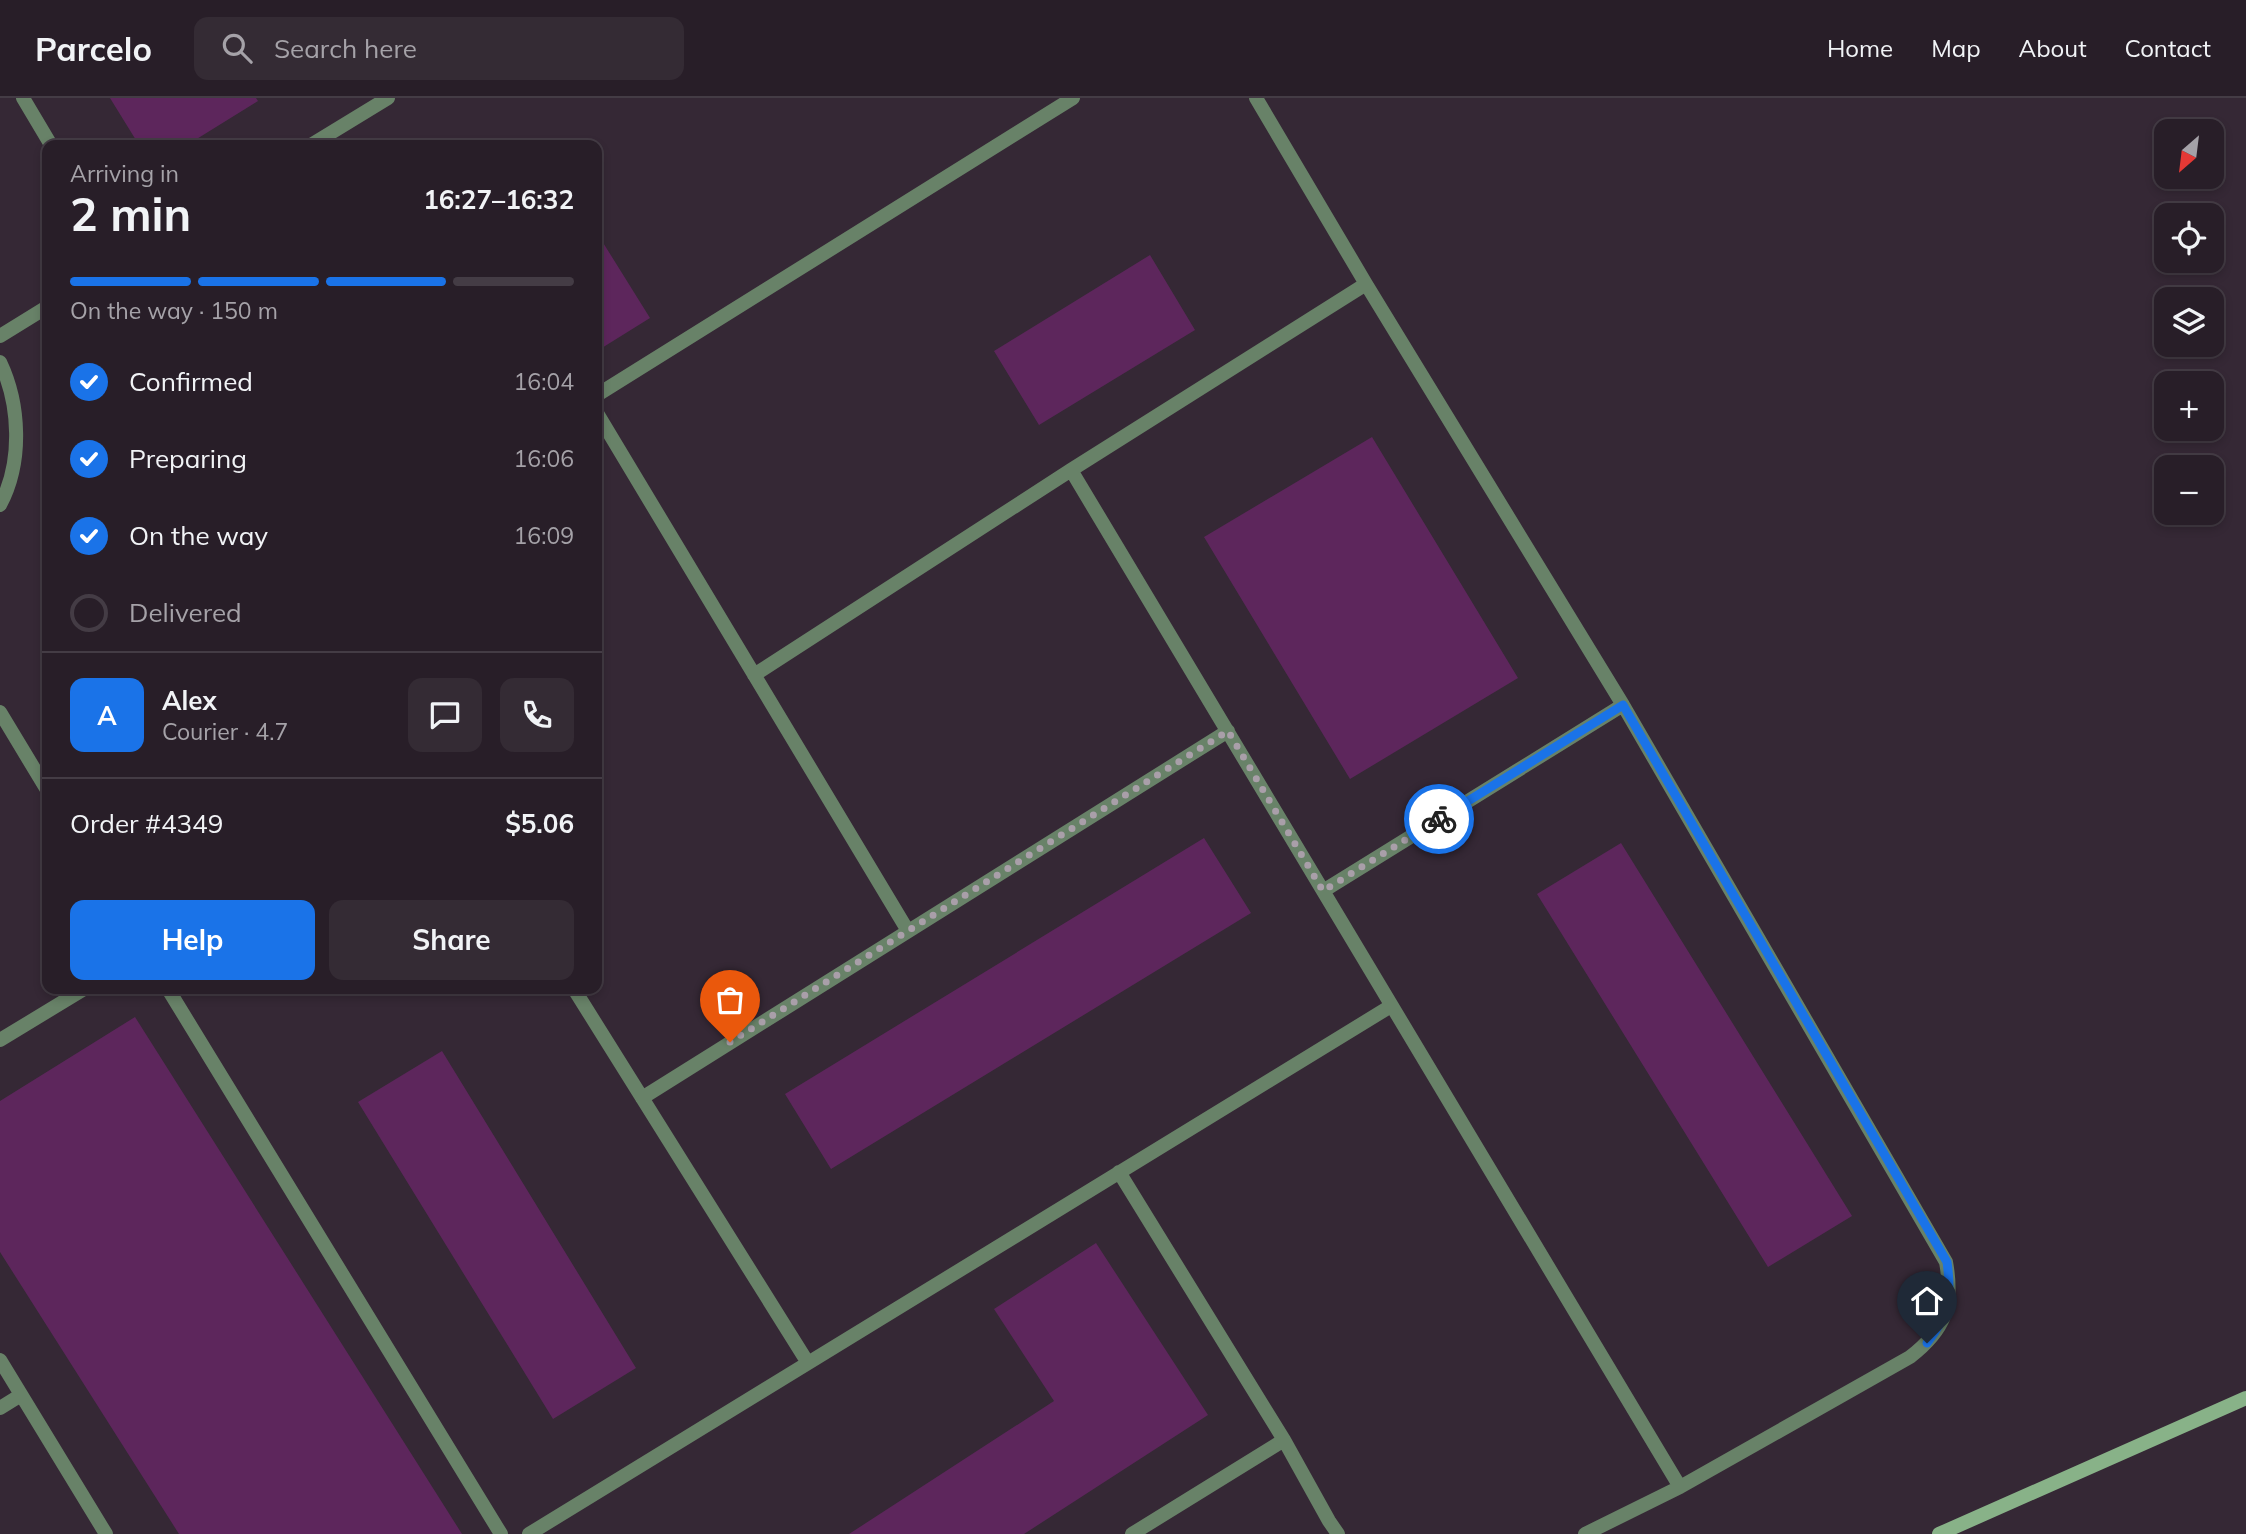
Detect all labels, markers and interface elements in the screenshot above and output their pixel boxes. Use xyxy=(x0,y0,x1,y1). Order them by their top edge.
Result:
search box xyxy=(194,17,684,80)
text: Parcelo xyxy=(35,28,152,69)
icon: search xyxy=(218,29,256,67)
text: Search here xyxy=(274,32,417,65)
text: Home xyxy=(1827,33,1893,63)
text: Map xyxy=(1931,33,1981,63)
text: About xyxy=(2019,33,2087,63)
text: Contact xyxy=(2125,33,2211,63)
north arrow xyxy=(2154,119,2224,189)
map controls xyxy=(2154,119,2224,525)
text: Arriving in xyxy=(70,159,179,188)
text: 16:27–16:32 xyxy=(423,183,574,216)
text: 2 min xyxy=(70,185,191,243)
button: locate xyxy=(2154,203,2224,273)
button: layers xyxy=(2154,287,2224,357)
text: On the way · 150 m xyxy=(70,296,278,325)
icon: check xyxy=(70,363,108,401)
text: Confirmed xyxy=(129,365,253,398)
text: 16:04 xyxy=(514,367,574,396)
button: + xyxy=(2154,371,2224,441)
icon: check xyxy=(70,440,108,478)
text: Preparing xyxy=(129,442,247,475)
text: 16:06 xyxy=(514,444,574,473)
button: − xyxy=(2154,455,2224,525)
icon: check xyxy=(70,517,108,555)
text: On the way xyxy=(129,519,268,552)
text: 16:09 xyxy=(514,521,574,550)
text: Delivered xyxy=(129,596,242,629)
button: chat xyxy=(408,678,482,752)
button: phone xyxy=(500,678,574,752)
text: Alex xyxy=(162,684,217,717)
text: A xyxy=(97,699,117,732)
text: Courier · 4.7 xyxy=(162,717,288,746)
courier xyxy=(1404,784,1474,854)
icon: bike xyxy=(1420,800,1458,838)
text: Order #4349 xyxy=(70,807,223,840)
text: $5.06 xyxy=(505,807,574,840)
button: Help xyxy=(70,900,315,980)
button: Share xyxy=(329,900,574,980)
pin xyxy=(700,970,760,1042)
icon: bag xyxy=(711,981,749,1019)
pin xyxy=(1897,1271,1957,1343)
icon: home xyxy=(1908,1282,1946,1320)

